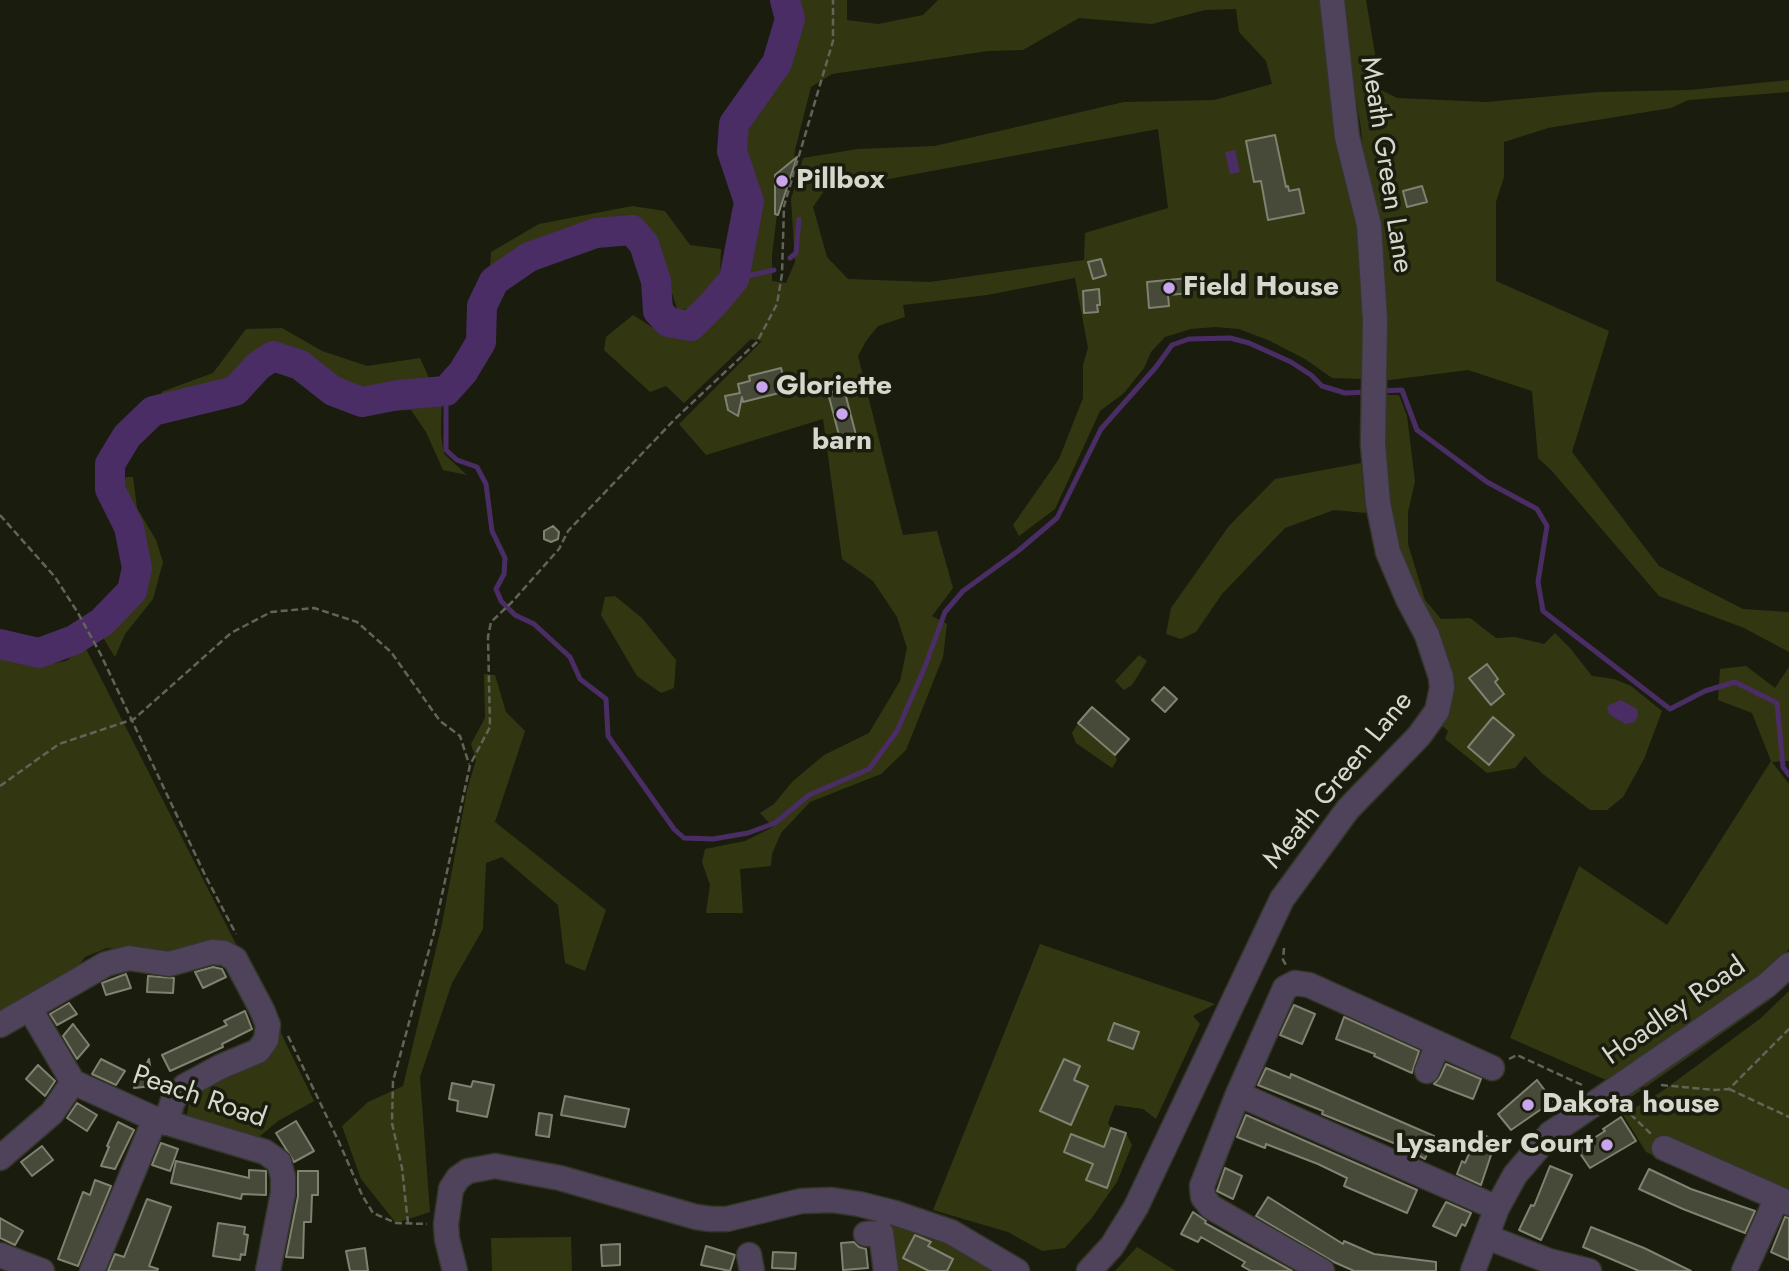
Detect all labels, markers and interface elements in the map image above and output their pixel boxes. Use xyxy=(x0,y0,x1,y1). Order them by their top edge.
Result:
street label: Meath Green Lane xyxy=(1351,55,1419,275)
place label: Pillbox xyxy=(796,164,885,198)
marker: Pillbox xyxy=(774,173,790,189)
place label: Field House xyxy=(1183,271,1339,305)
marker: Field House xyxy=(1161,280,1177,296)
place label: Gloriette xyxy=(776,370,892,404)
marker: Gloriette xyxy=(754,379,770,395)
marker: barn xyxy=(834,406,850,422)
place label: barn xyxy=(812,425,872,459)
street label: Meath Green Lane xyxy=(1257,686,1421,876)
street label: Hoadley Road xyxy=(1597,951,1753,1073)
street label: Peach Road xyxy=(128,1059,270,1137)
place label: Dakota house xyxy=(1542,1088,1720,1122)
marker: Dakota house xyxy=(1520,1097,1536,1113)
place label: Lysander Court xyxy=(1395,1128,1593,1162)
marker: Lysander Court xyxy=(1599,1137,1615,1153)

